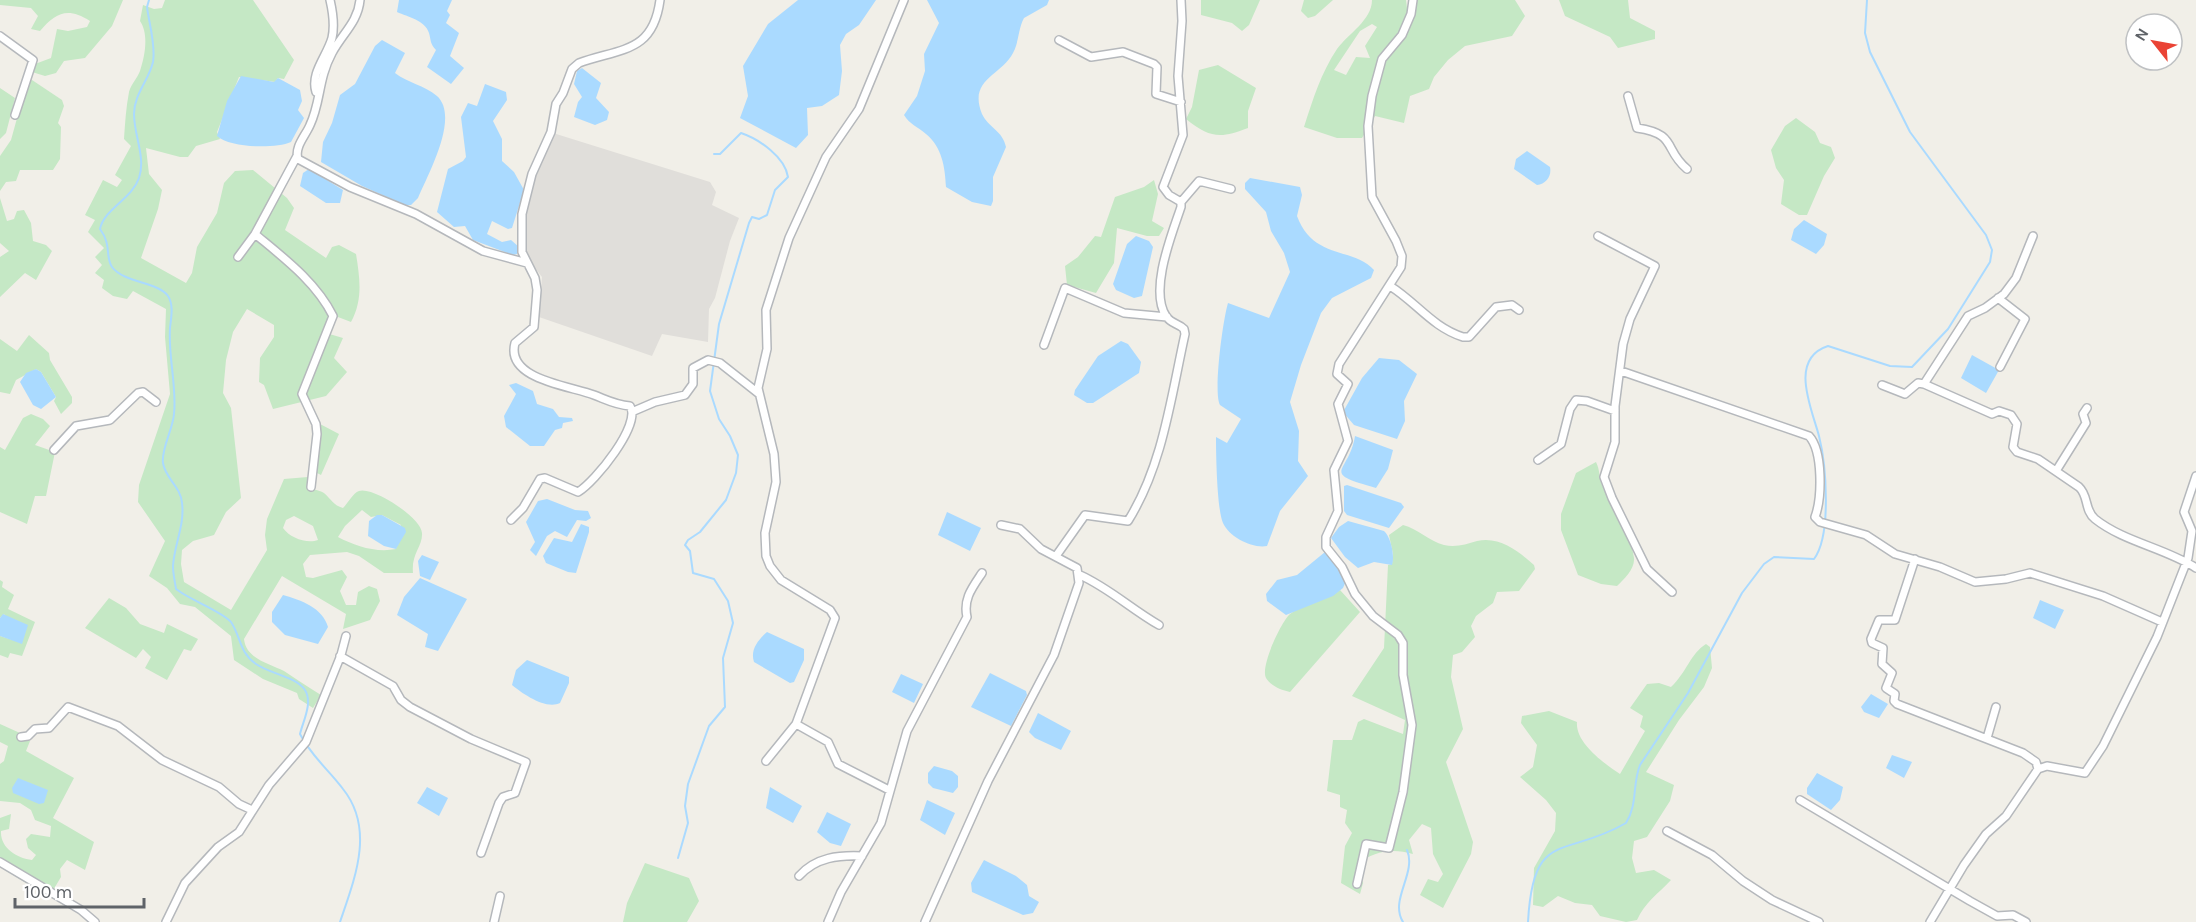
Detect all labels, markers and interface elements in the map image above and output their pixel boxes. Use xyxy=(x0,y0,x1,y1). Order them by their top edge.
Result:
north arrow xyxy=(2124,12,2184,72)
text: N xyxy=(2130,25,2153,44)
scale bar xyxy=(15,871,144,909)
text: 100 m xyxy=(24,881,72,903)

